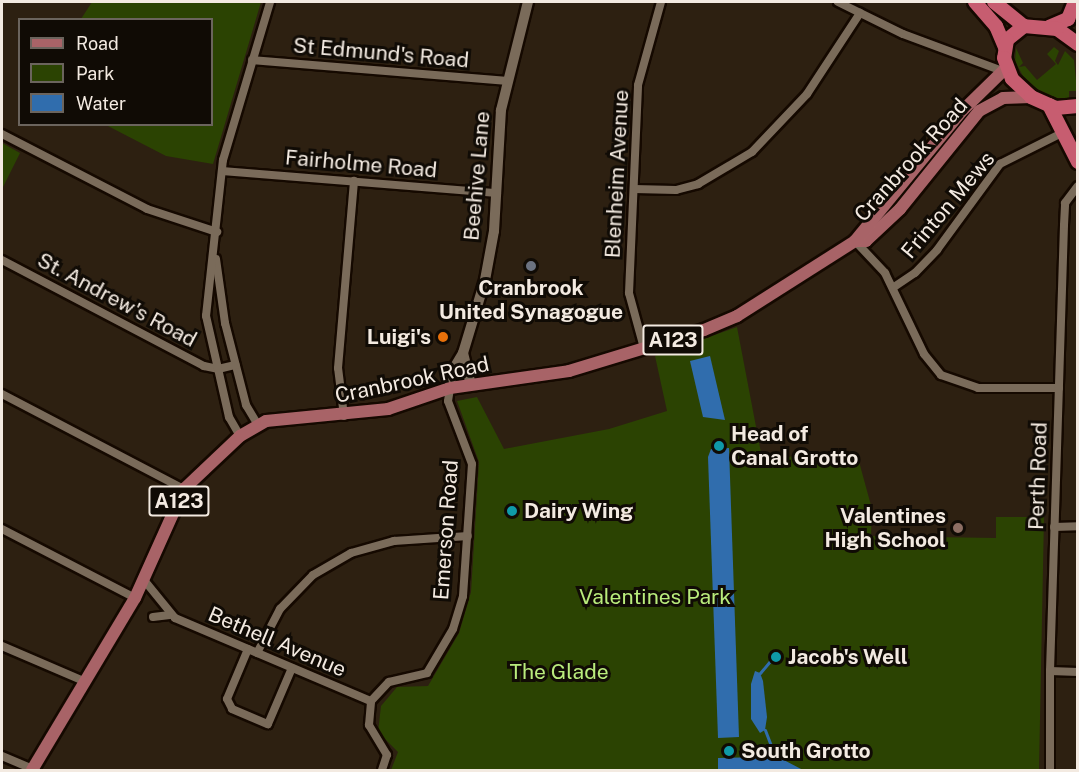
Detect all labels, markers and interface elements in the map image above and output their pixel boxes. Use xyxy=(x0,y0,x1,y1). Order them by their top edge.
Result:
legend xyxy=(18,18,213,126)
text: Road xyxy=(76,33,119,54)
street label: St Edmund's Road xyxy=(292,33,470,73)
text: Park xyxy=(76,63,114,84)
street label: Blenheim Avenue xyxy=(600,89,634,259)
text: Water xyxy=(76,93,126,114)
street label: Cranbrook Road xyxy=(849,93,973,227)
street label: Beehive Lane xyxy=(459,110,495,242)
street label: Fairholme Road xyxy=(284,145,438,183)
street label: Frinton Mews xyxy=(896,146,1000,264)
street label: St. Andrew's Road xyxy=(33,247,201,353)
marker: Cranbrook United Synagogue xyxy=(524,259,538,273)
place label: Cranbrook United Synagogue xyxy=(439,275,623,325)
road number: A123 xyxy=(642,323,704,357)
place label: Luigi's xyxy=(367,324,431,350)
marker: Luigi's xyxy=(436,330,450,344)
street label: Cranbrook Road xyxy=(333,351,491,409)
place label: Head of Canal Grotto xyxy=(731,421,858,471)
street label: Perth Road xyxy=(1024,422,1052,530)
marker: Head of Canal Grotto xyxy=(712,439,726,453)
street label: Emerson Road xyxy=(429,459,463,601)
road number: A123 xyxy=(148,484,210,518)
place label: Dairy Wing xyxy=(524,498,634,524)
place label: Valentines High School xyxy=(825,503,946,553)
marker: Dairy Wing xyxy=(505,504,519,518)
marker: Valentines High School xyxy=(951,521,965,535)
park label: Valentines Park xyxy=(579,584,731,610)
street label: Bethell Avenue xyxy=(204,602,350,682)
place label: Jacob's Well xyxy=(788,644,908,670)
marker: Jacob's Well xyxy=(769,650,783,664)
park label: The Glade xyxy=(509,659,609,685)
place label: South Grotto xyxy=(741,738,871,764)
marker: South Grotto xyxy=(722,744,736,758)

